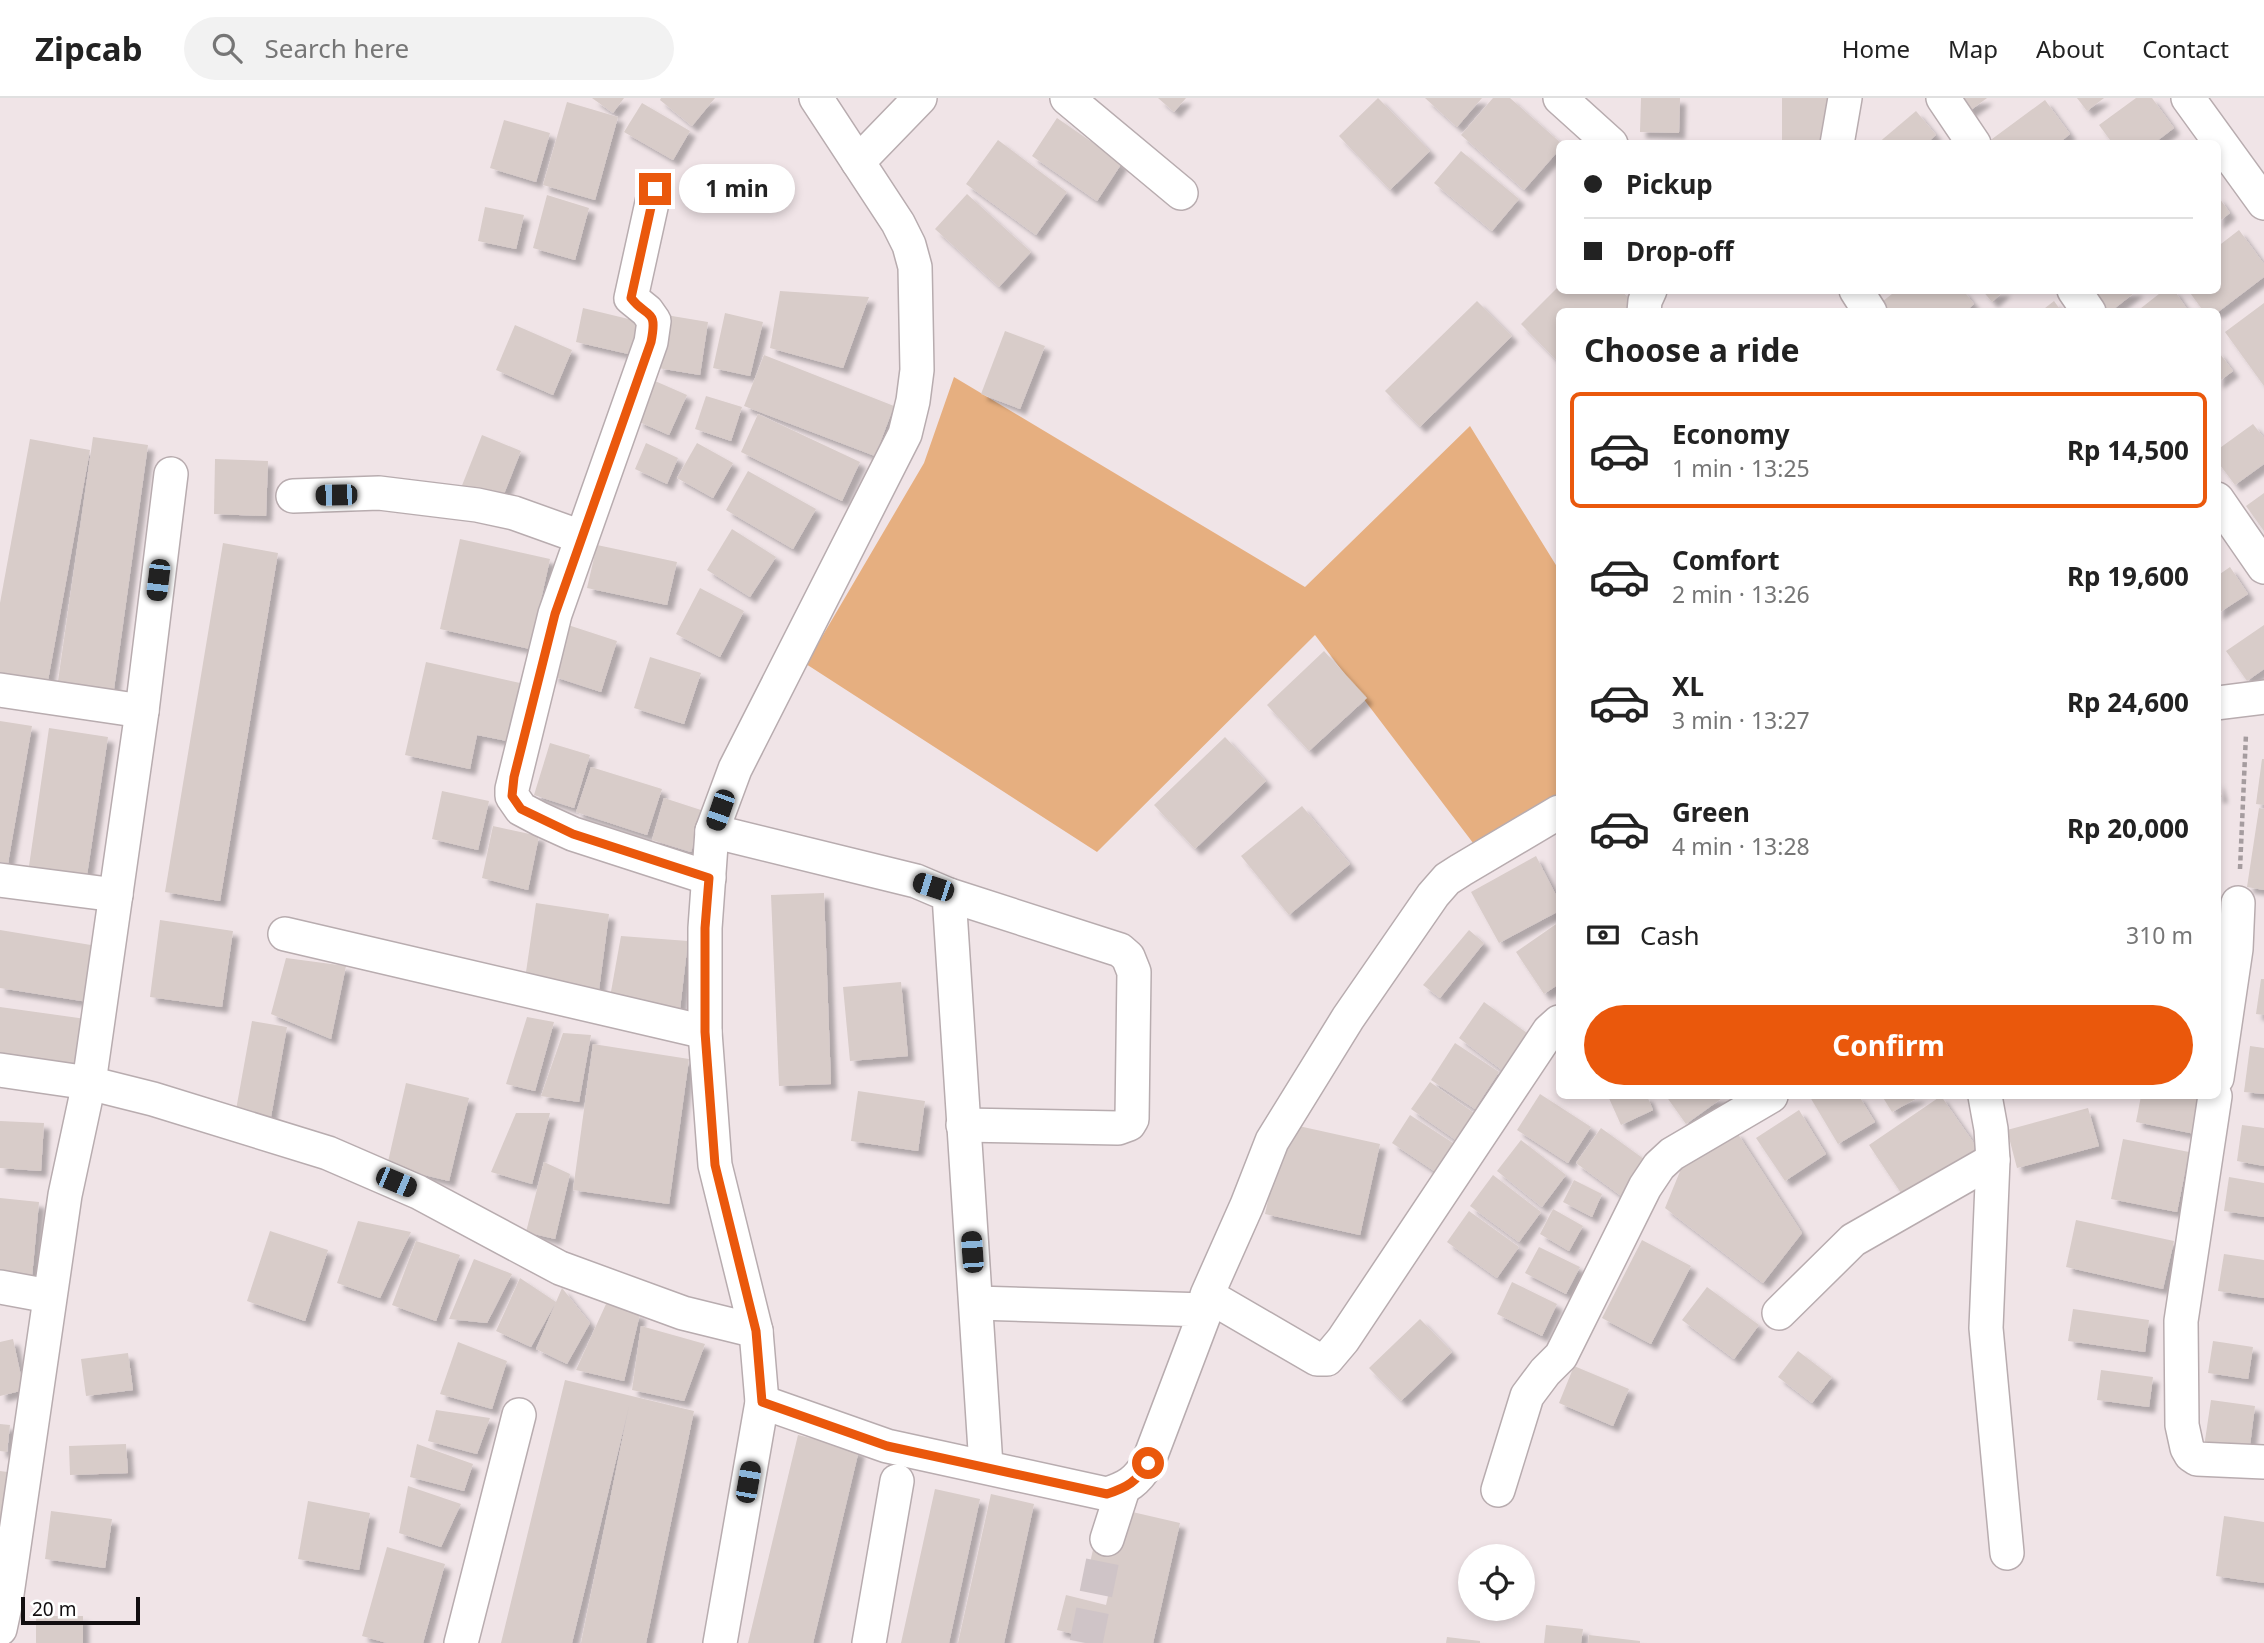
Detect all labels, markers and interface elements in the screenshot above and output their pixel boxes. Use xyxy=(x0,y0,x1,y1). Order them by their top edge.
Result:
search box xyxy=(184,17,674,80)
text: Zipcab xyxy=(35,26,142,71)
icon: search xyxy=(208,29,246,67)
text: Search here xyxy=(264,30,409,66)
text: Home xyxy=(1842,32,1910,65)
text: Map xyxy=(1948,32,1998,65)
text: About xyxy=(2036,32,2104,65)
text: Contact xyxy=(2142,32,2229,65)
callout: 1 min xyxy=(680,164,795,214)
text: Pickup xyxy=(1626,166,1713,202)
text: 1 min xyxy=(705,172,769,204)
route end xyxy=(639,173,671,205)
text: Drop-off xyxy=(1626,233,1733,269)
text: Choose a ride xyxy=(1584,328,1800,371)
text: Economy xyxy=(1672,416,1790,452)
icon: car xyxy=(1588,419,1651,482)
text: Rp 14,500 xyxy=(2067,432,2189,468)
text: 1 min · 13:25 xyxy=(1672,452,1810,484)
car xyxy=(315,484,358,506)
text: Comfort xyxy=(1672,542,1780,578)
icon: car xyxy=(1588,545,1651,608)
car xyxy=(146,558,171,602)
text: Rp 19,600 xyxy=(2067,558,2189,594)
text: 2 min · 13:26 xyxy=(1672,578,1810,610)
text: XL xyxy=(1672,668,1704,704)
icon: car xyxy=(1588,671,1651,734)
text: Rp 24,600 xyxy=(2067,684,2189,720)
text: 3 min · 13:27 xyxy=(1672,704,1810,736)
car xyxy=(704,787,737,833)
text: Green xyxy=(1672,794,1750,830)
icon: car xyxy=(1588,797,1651,860)
text: Rp 20,000 xyxy=(2067,810,2189,846)
text: 4 min · 13:28 xyxy=(1672,830,1810,862)
car xyxy=(910,871,957,903)
icon: cash xyxy=(1584,916,1622,954)
text: Cash xyxy=(1640,917,1700,953)
text: 310 m xyxy=(2126,919,2193,951)
button: Confirm xyxy=(1584,1005,2193,1085)
car xyxy=(373,1164,420,1200)
car xyxy=(961,1230,984,1274)
route start xyxy=(1132,1447,1164,1479)
car xyxy=(735,1459,762,1505)
map controls xyxy=(1458,1544,1535,1621)
button: locate xyxy=(1458,1544,1535,1621)
scale bar xyxy=(21,1594,140,1626)
text: 20 m xyxy=(32,1596,76,1622)

